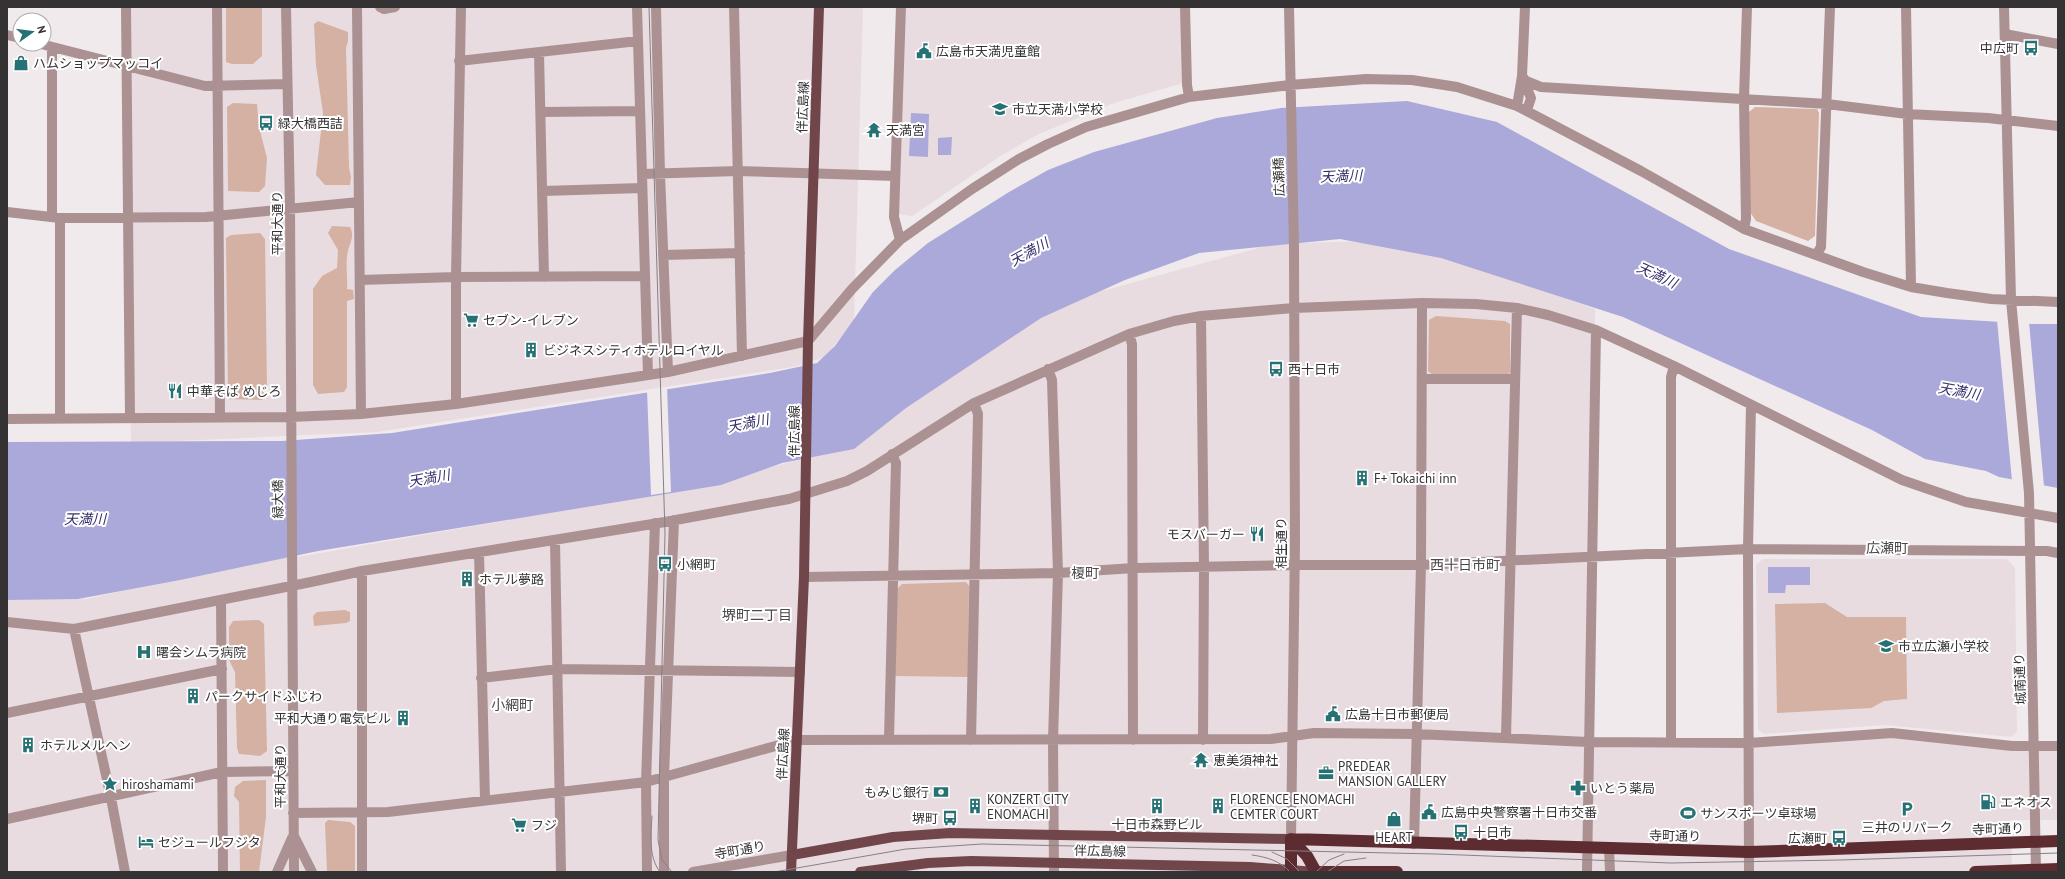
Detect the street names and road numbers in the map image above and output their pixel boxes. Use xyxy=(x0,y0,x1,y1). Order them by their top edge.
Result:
street label: 伴広島線 xyxy=(794,81,812,133)
street label: 広瀬橋 xyxy=(1270,157,1288,197)
street label: 平和大通り xyxy=(269,190,286,256)
street label: 伴広島線 xyxy=(786,405,803,457)
street label: 緑大橋 xyxy=(269,479,287,519)
street label: 相生通り xyxy=(1273,517,1290,569)
street label: 城南通り xyxy=(2011,653,2029,705)
street label: 伴広島線 xyxy=(773,728,793,780)
street label: 平和大通り xyxy=(272,743,289,809)
street label: 寺町通り xyxy=(1972,820,2024,838)
street label: 寺町通り xyxy=(1649,827,1701,845)
street label: 寺町通り xyxy=(713,837,767,863)
street label: 伴広島線 xyxy=(1074,842,1126,860)

